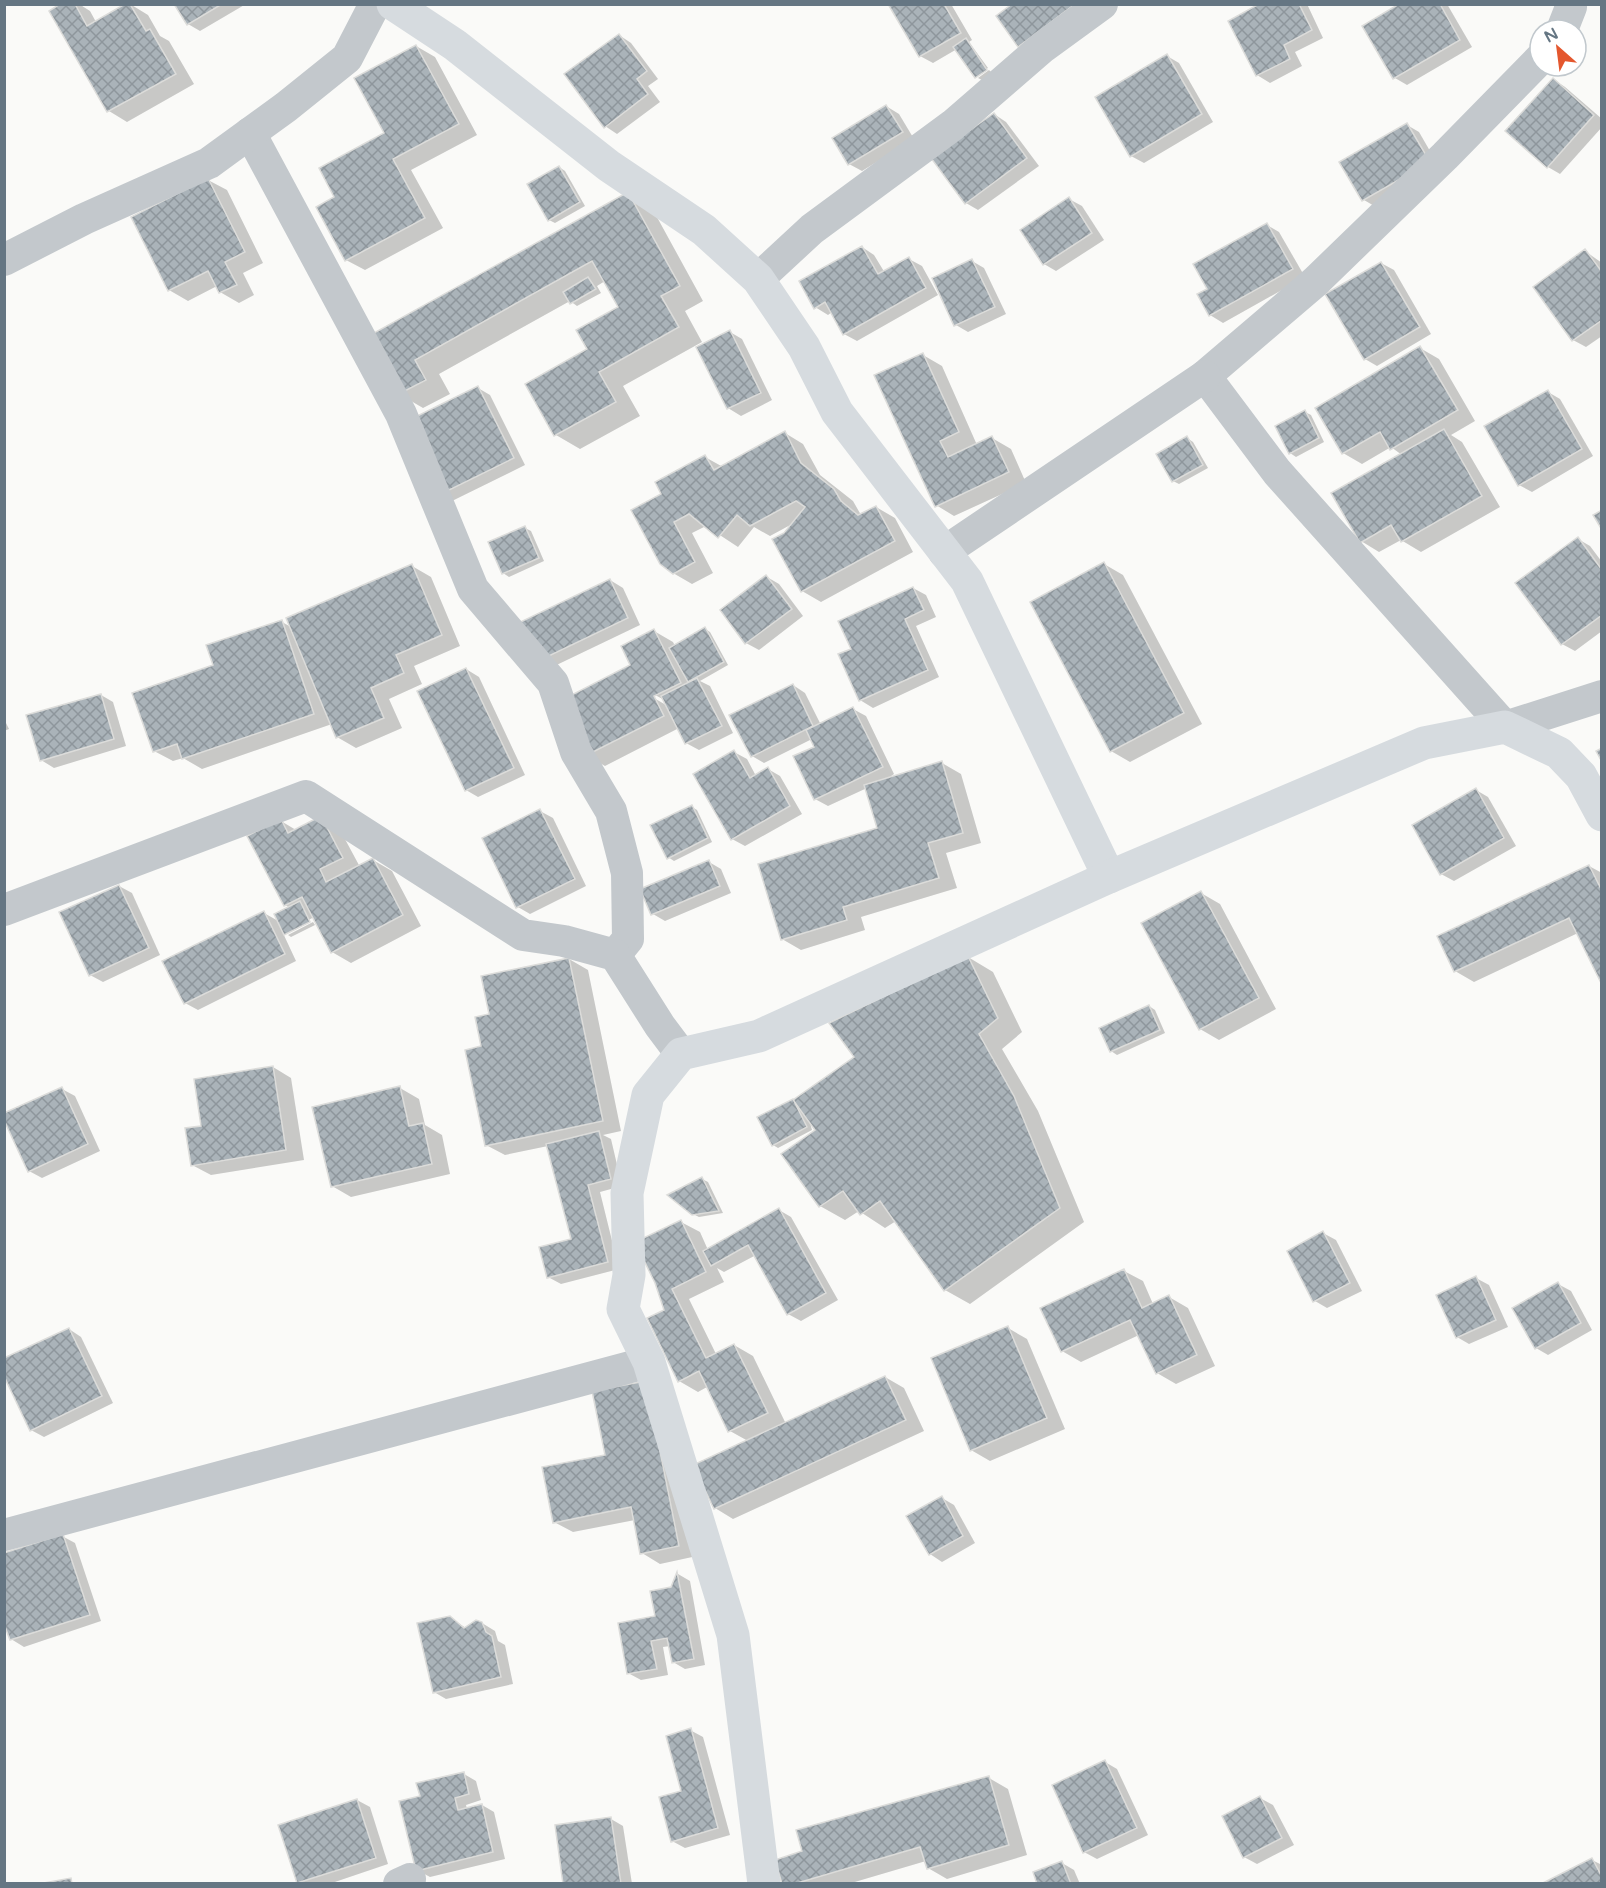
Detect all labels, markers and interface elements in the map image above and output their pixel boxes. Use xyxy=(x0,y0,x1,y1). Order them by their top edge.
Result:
north arrow xyxy=(1528,18,1588,78)
text: N xyxy=(1541,24,1562,47)

